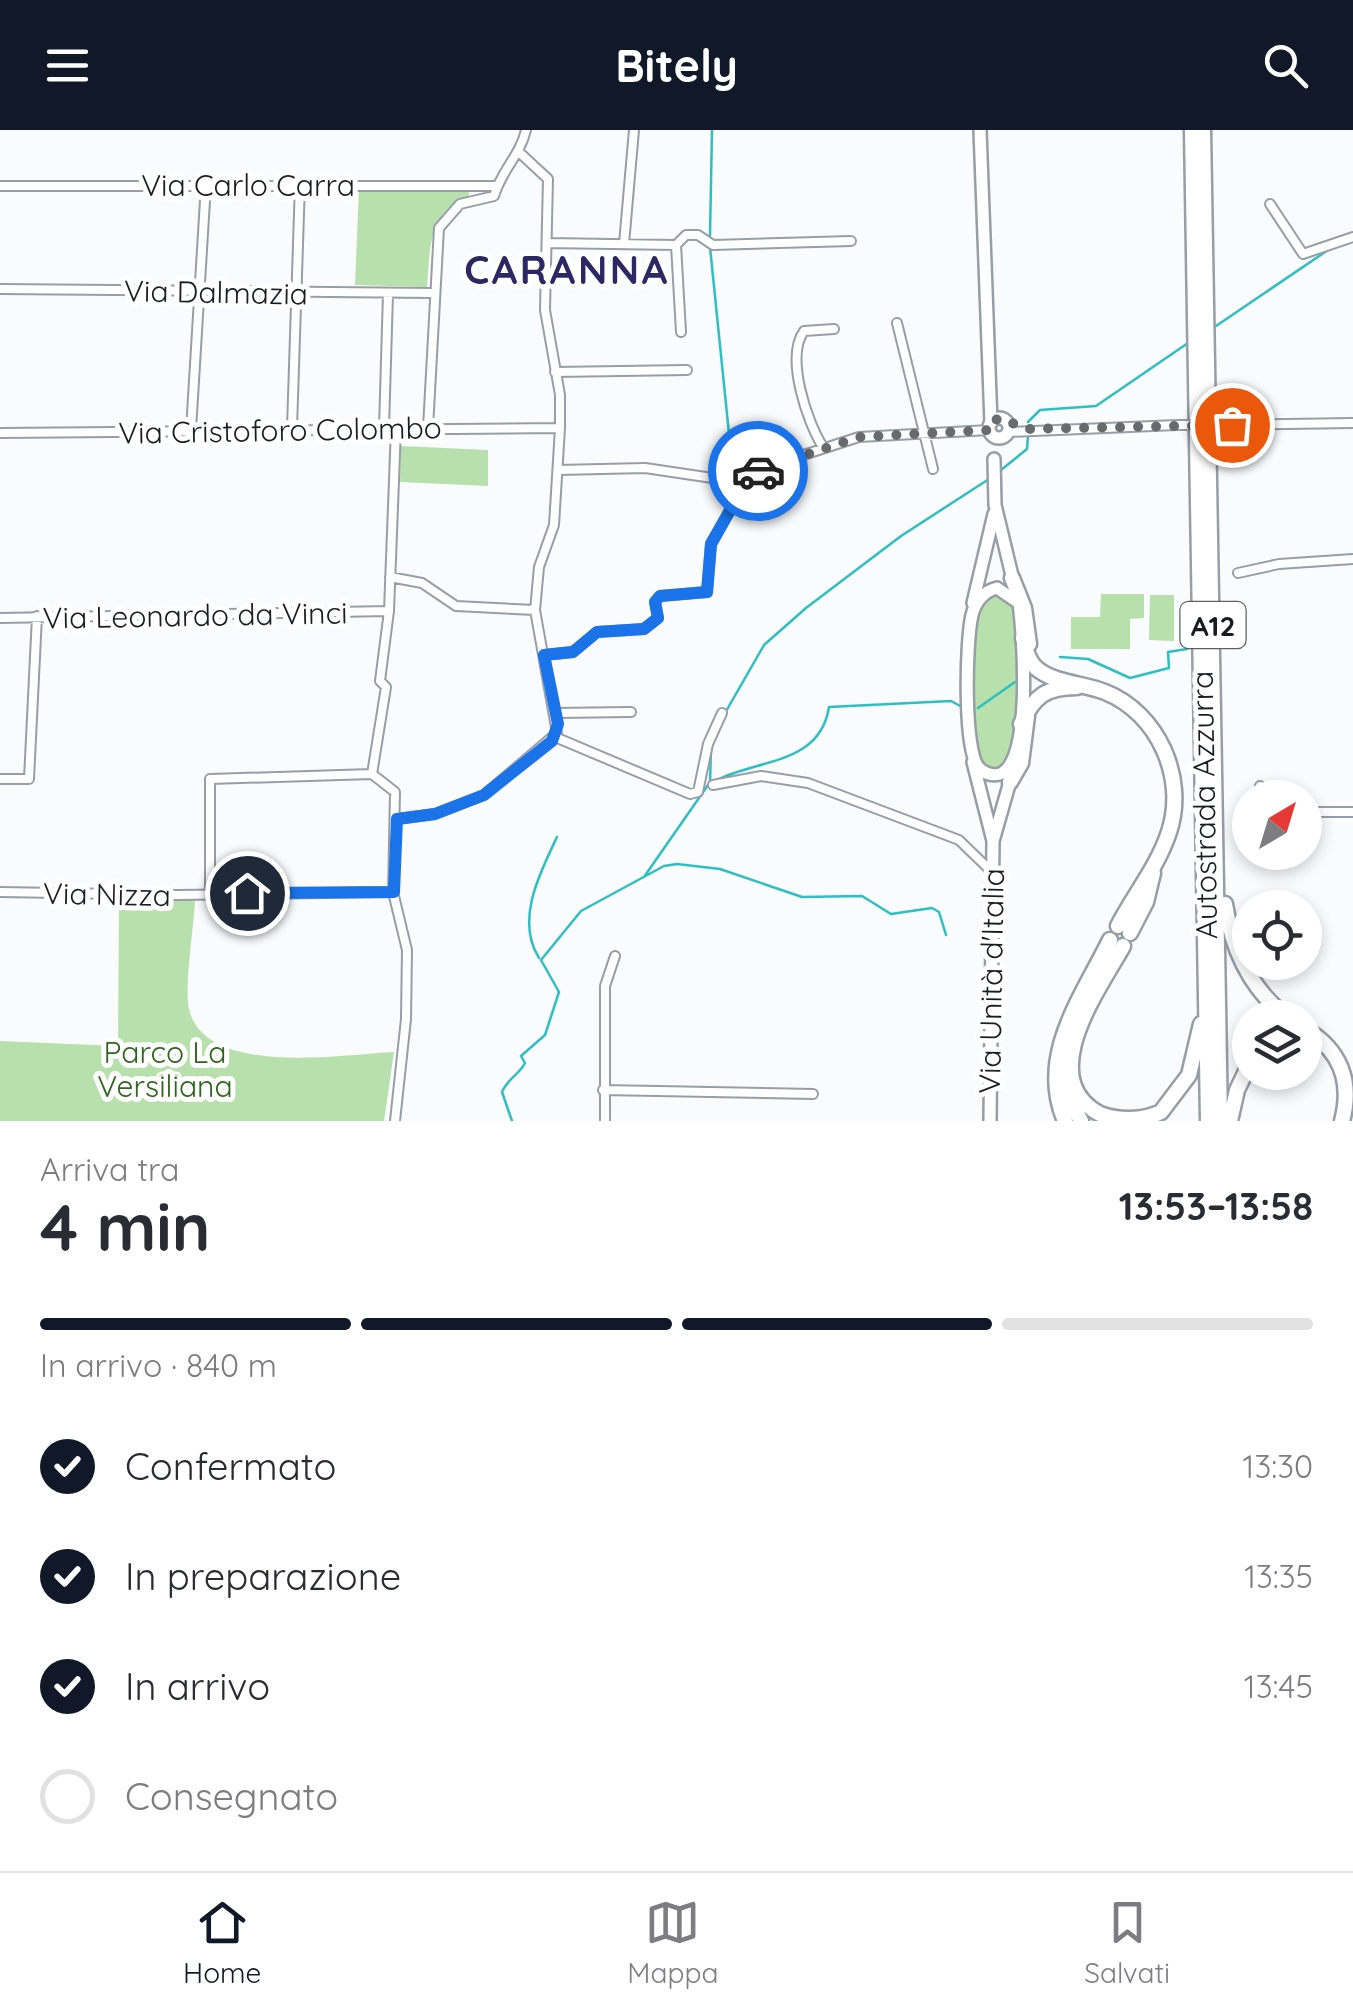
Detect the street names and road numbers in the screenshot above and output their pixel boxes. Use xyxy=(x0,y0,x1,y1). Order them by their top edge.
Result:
street label: Via Carlo Carra xyxy=(141,166,355,204)
street label: Via Dalmazia xyxy=(124,271,308,313)
street label: Via Cristoforo Colombo xyxy=(118,408,442,452)
street label: Via Leonardo da Vinci xyxy=(42,593,348,637)
road number: A12 xyxy=(1180,602,1246,648)
street label: Autostrada Azzurra xyxy=(1183,670,1225,940)
street label: Via Unità d'Italia xyxy=(970,868,1012,1094)
street label: Via Nizza xyxy=(43,874,171,914)

